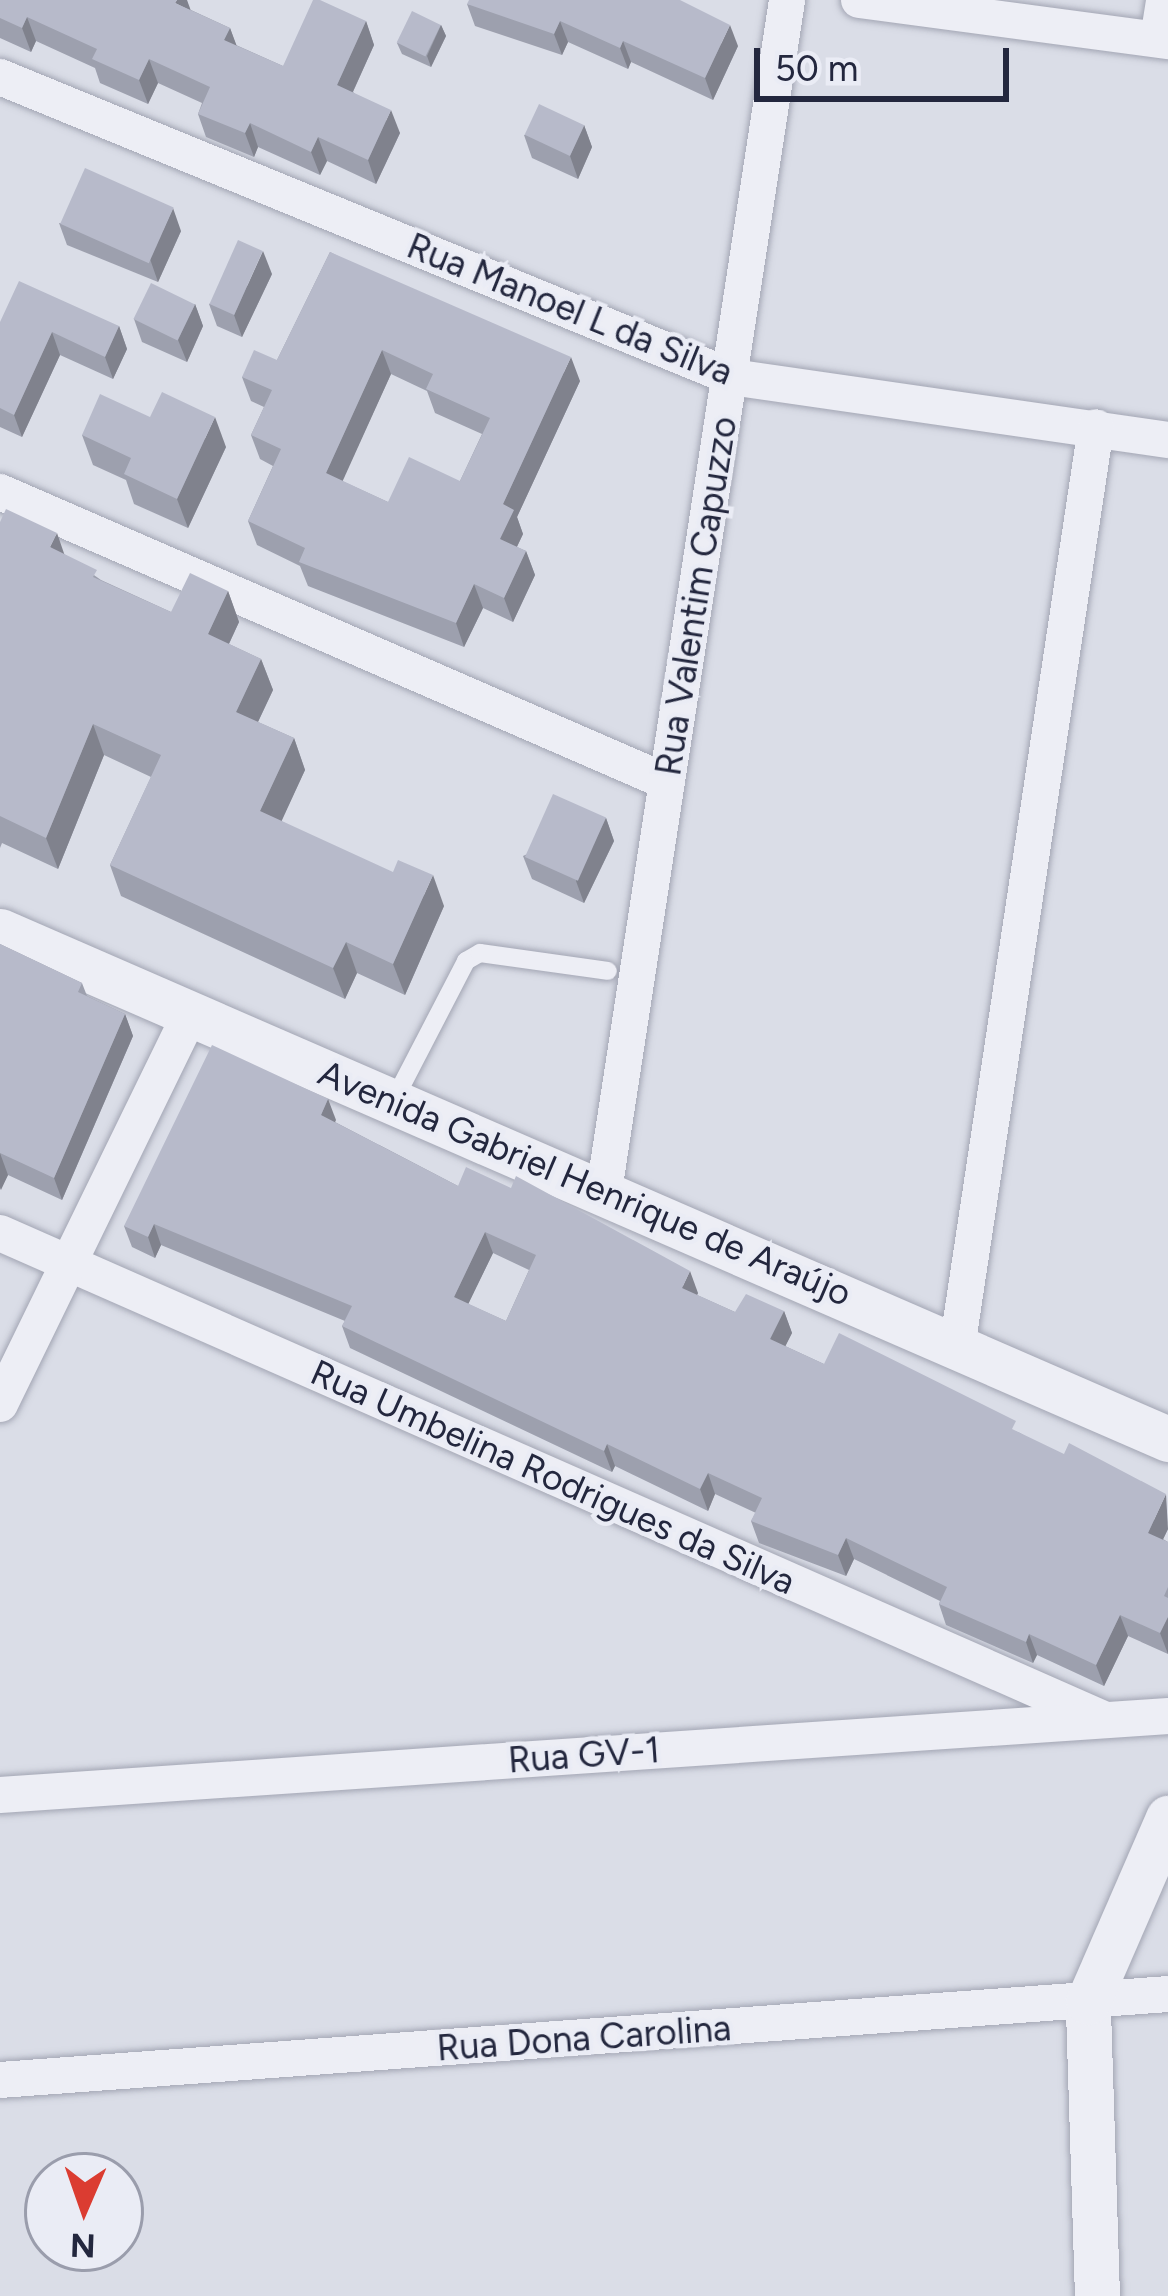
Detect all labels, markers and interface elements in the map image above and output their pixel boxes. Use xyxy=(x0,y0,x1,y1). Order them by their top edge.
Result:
scale bar xyxy=(760,24,1015,98)
text: 50 m xyxy=(775,47,858,90)
street label: Rua Manoel L da Silva xyxy=(401,224,739,394)
street label: Rua Valentim Capuzzo xyxy=(646,413,746,779)
street label: Avenida Gabriel Henrique de Araújo xyxy=(312,1051,858,1315)
street label: Rua Umbelina Rodrigues da Silva xyxy=(304,1350,802,1604)
street label: Rua GV-1 xyxy=(507,1728,661,1782)
street label: Rua Dona Carolina xyxy=(435,2006,733,2070)
north arrow xyxy=(24,2152,144,2272)
text: N xyxy=(69,2226,96,2265)

